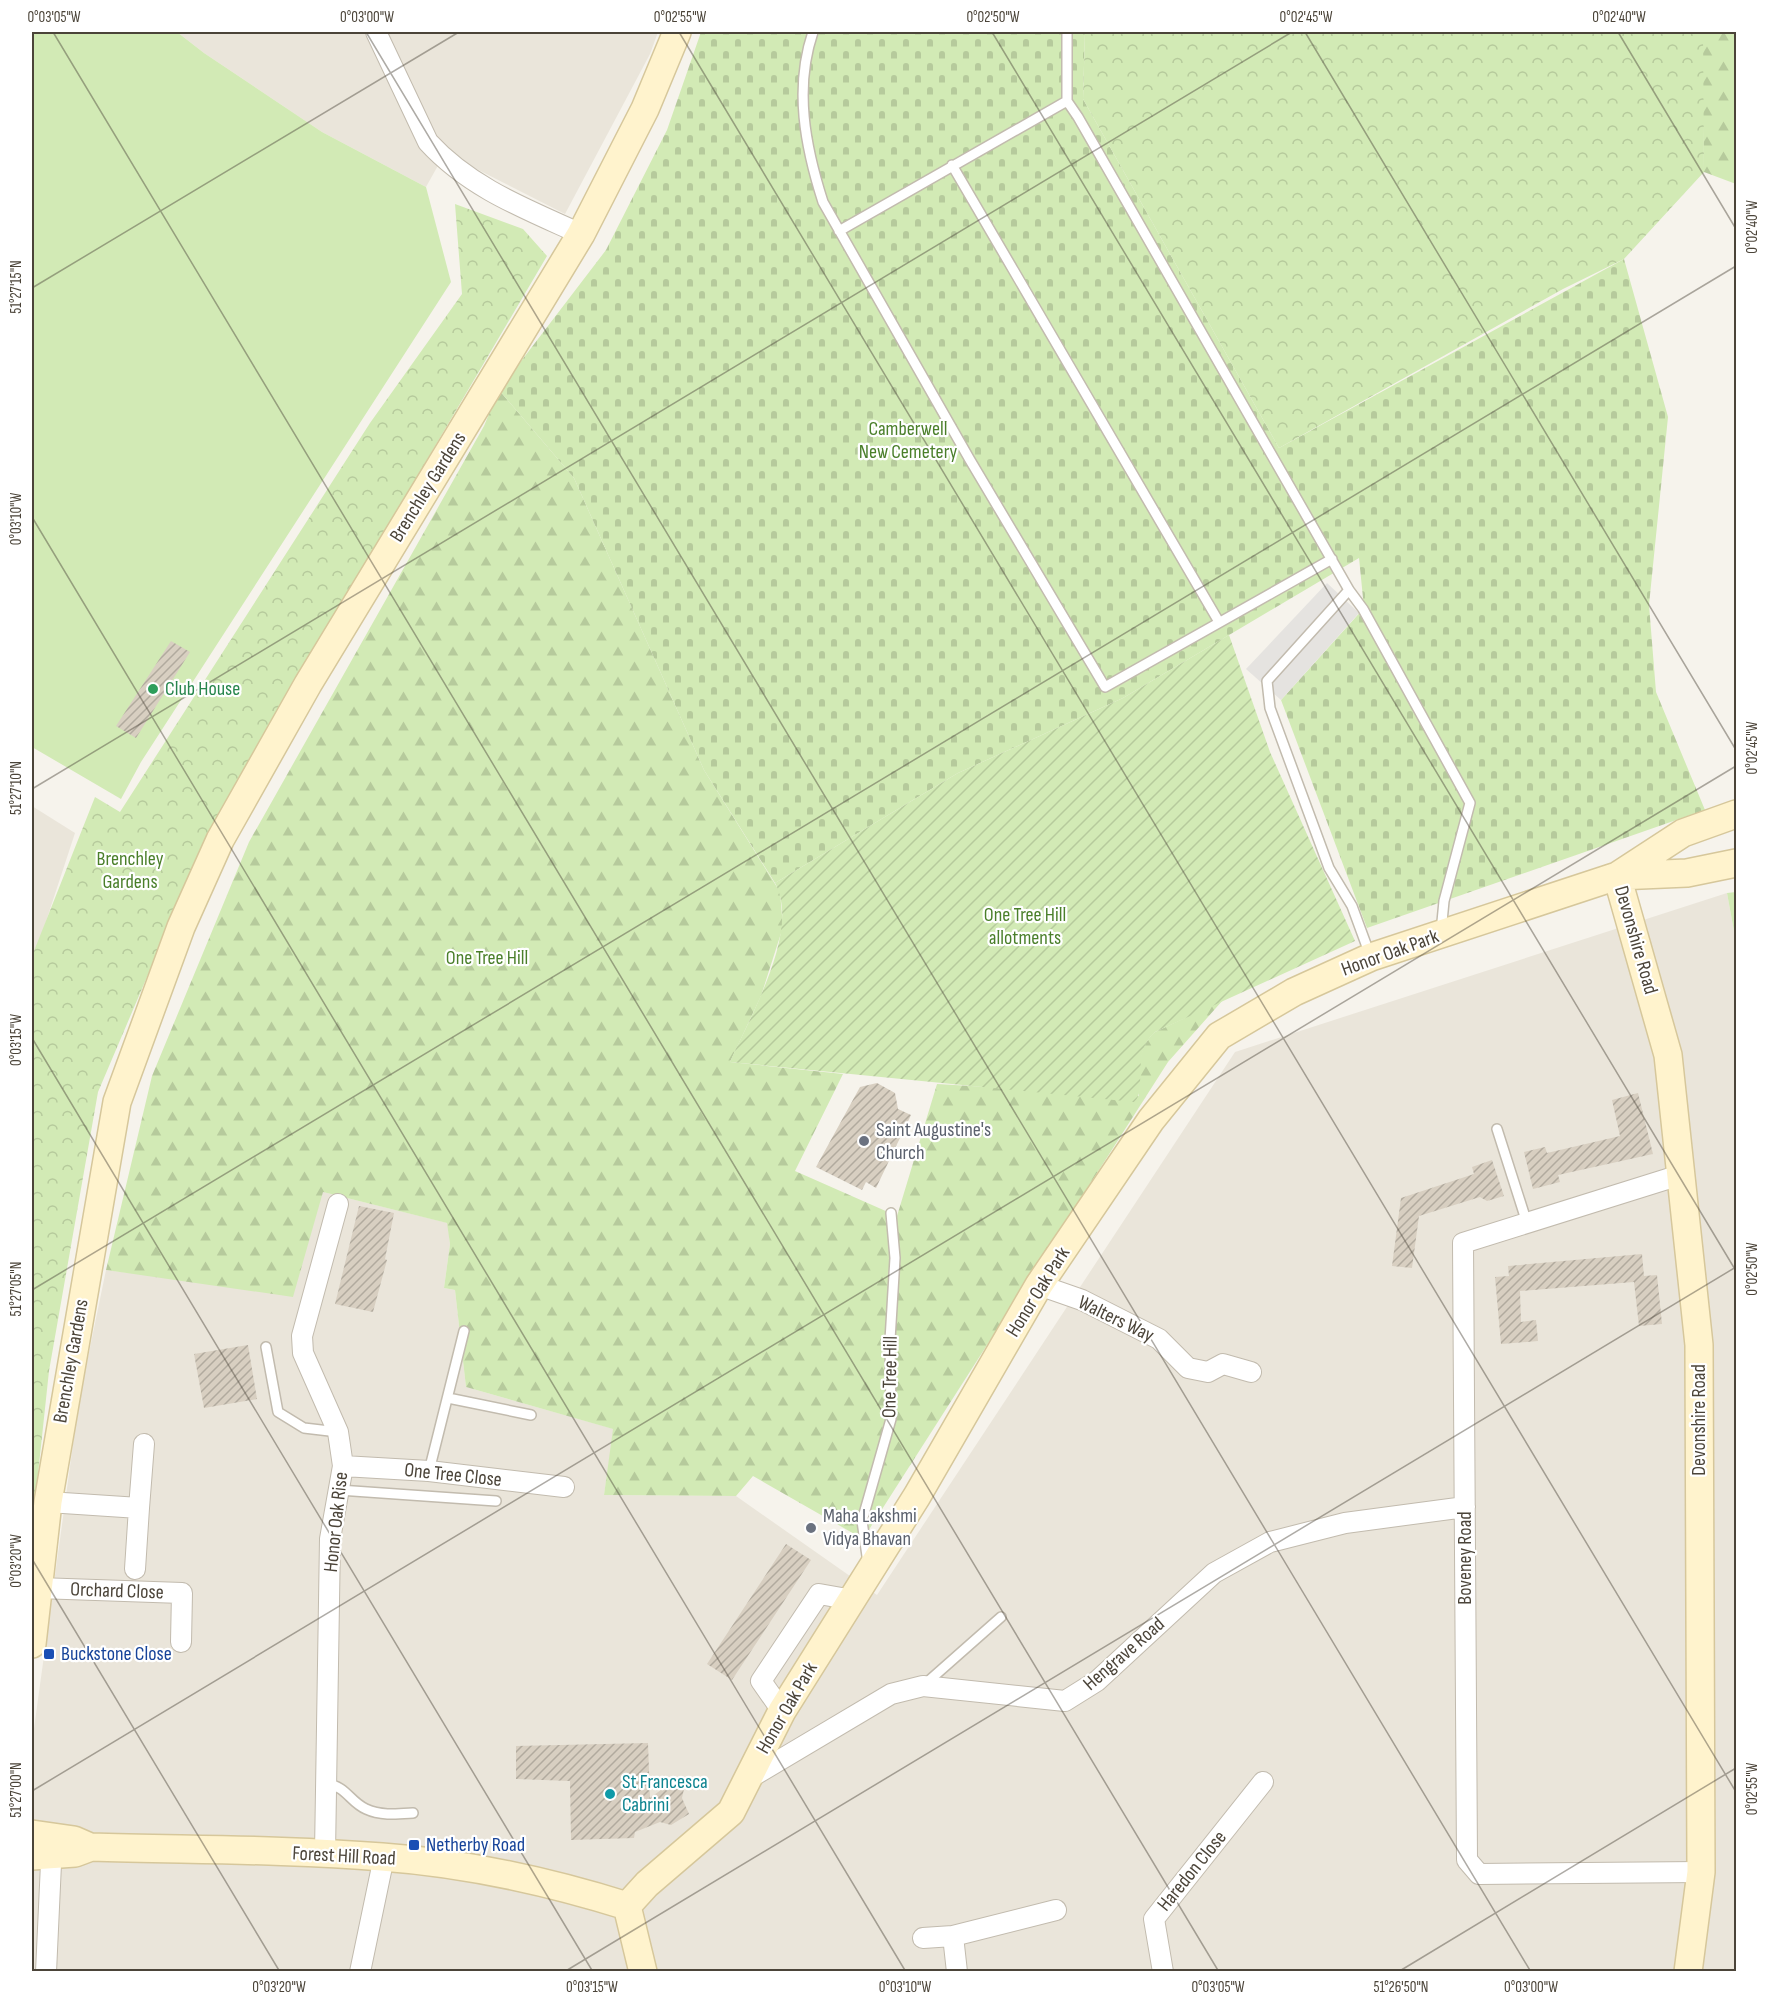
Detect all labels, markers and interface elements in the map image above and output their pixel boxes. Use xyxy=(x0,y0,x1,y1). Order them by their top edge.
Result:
text: 0°03'05"W xyxy=(27,8,81,27)
text: 0°03'00"W xyxy=(340,8,394,27)
text: 0°02'55"W xyxy=(654,8,707,27)
text: 0°02'50"W xyxy=(966,8,1020,27)
text: 0°02'45"W xyxy=(1280,8,1333,27)
text: 0°02'40"W xyxy=(1592,8,1646,27)
text: 0°02'40"W xyxy=(1743,200,1762,254)
text: 51°27'15"N xyxy=(7,260,26,314)
park label: Camberwell New Cemetery xyxy=(859,417,958,464)
street label: Brenchley Gardens xyxy=(385,428,471,546)
text: 0°03'10"W xyxy=(7,493,26,545)
place label: Club House xyxy=(165,677,240,701)
marker: Club House xyxy=(146,682,160,696)
text: 0°02'45"W xyxy=(1743,721,1762,774)
text: 51°27'10"N xyxy=(7,761,26,815)
park label: Brenchley Gardens xyxy=(97,847,164,894)
street label: Devonshire Road xyxy=(1609,883,1663,997)
park label: One Tree Hill allotments xyxy=(984,903,1066,950)
street label: Honor Oak Park xyxy=(1338,924,1442,982)
park label: One Tree Hill xyxy=(446,946,528,970)
text: 0°03'15"W xyxy=(7,1014,26,1066)
place label: Saint Augustine's Church xyxy=(876,1118,991,1165)
marker: Saint Augustine's Church xyxy=(857,1134,871,1148)
street label: Honor Oak Park xyxy=(1001,1242,1075,1341)
text: 0°02'50"W xyxy=(1743,1242,1762,1296)
text: 51°27'05"N xyxy=(7,1262,26,1316)
street label: Walters Way xyxy=(1074,1290,1158,1348)
street label: Brenchley Gardens xyxy=(48,1297,94,1425)
street label: One Tree Hill xyxy=(877,1336,903,1418)
street label: Devonshire Road xyxy=(1687,1364,1711,1476)
street label: One Tree Close xyxy=(403,1458,503,1492)
street label: Honor Oak Rise xyxy=(319,1471,353,1573)
place label: Maha Lakshmi Vidya Bhavan xyxy=(823,1504,917,1551)
street label: Boveney Road xyxy=(1453,1511,1477,1605)
marker: Maha Lakshmi Vidya Bhavan xyxy=(804,1521,818,1535)
text: 0°03'20"W xyxy=(7,1534,26,1588)
street label: Orchard Close xyxy=(70,1577,164,1605)
street label: Hengrave Road xyxy=(1078,1612,1170,1696)
place label: Buckstone Close xyxy=(61,1642,172,1666)
marker: Buckstone Close xyxy=(42,1647,56,1661)
street label: Honor Oak Park xyxy=(751,1658,823,1758)
text: 51°27'00"N xyxy=(7,1762,26,1818)
text: 0°02'55"W xyxy=(1743,1762,1762,1815)
place label: St Francesca Cabrini xyxy=(622,1770,708,1817)
marker: St Francesca Cabrini xyxy=(603,1787,617,1801)
street label: Haredon Close xyxy=(1152,1826,1232,1916)
place label: Netherby Road xyxy=(426,1833,525,1857)
marker: Netherby Road xyxy=(407,1838,421,1852)
street label: Forest Hill Road xyxy=(292,1841,396,1871)
text: 0°03'20"W xyxy=(252,1978,306,1997)
text: 0°03'15"W xyxy=(566,1978,618,1997)
text: 0°03'10"W xyxy=(879,1978,931,1997)
text: 0°03'05"W xyxy=(1191,1978,1245,1997)
text: 51°26'50"N xyxy=(1374,1978,1428,1997)
text: 0°03'00"W xyxy=(1504,1978,1558,1997)

